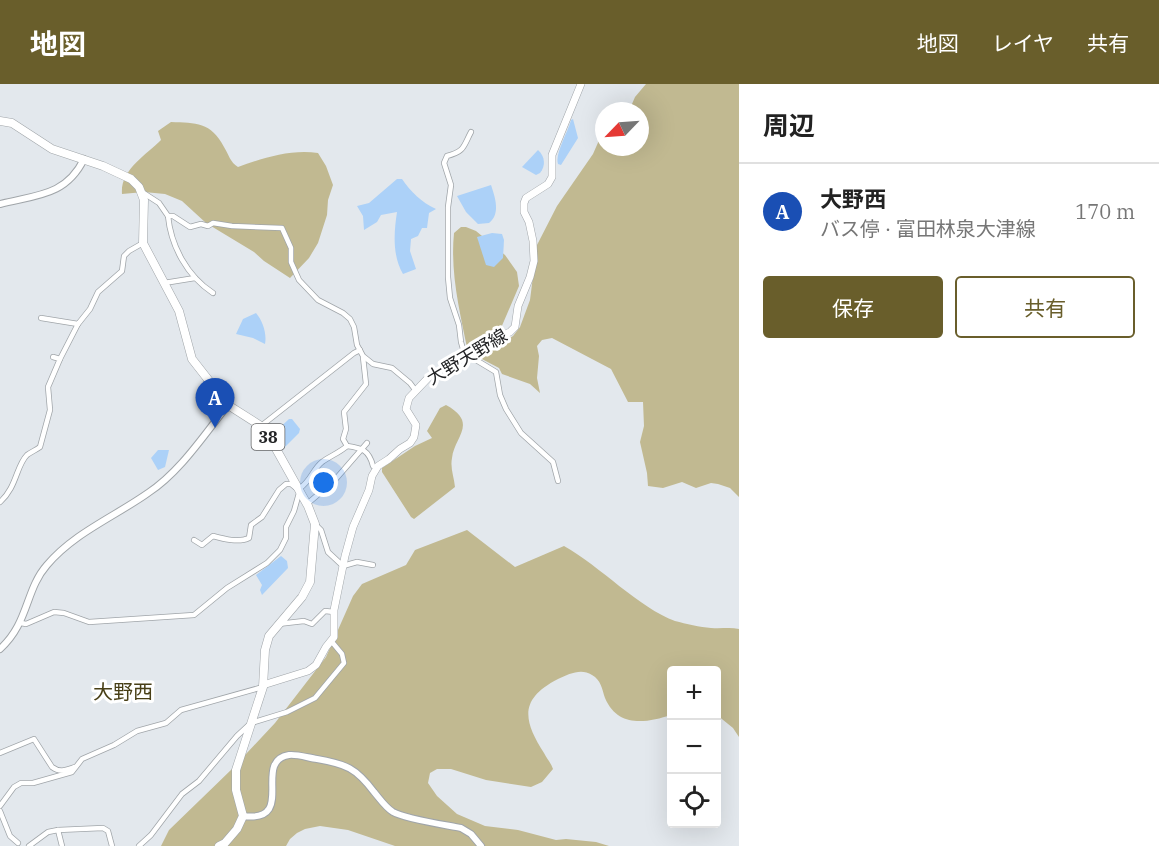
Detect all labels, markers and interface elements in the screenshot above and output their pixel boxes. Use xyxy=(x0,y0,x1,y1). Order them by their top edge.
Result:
text: 地図 xyxy=(30,25,86,62)
text: 地図 xyxy=(917,29,959,57)
text: レイヤ xyxy=(992,29,1054,57)
text: 共有 xyxy=(1087,29,1129,57)
north arrow xyxy=(595,102,649,156)
text: 周辺 xyxy=(763,108,815,142)
text: 大野西 xyxy=(820,184,886,213)
text: A xyxy=(776,198,789,225)
text: 170 m xyxy=(1075,198,1135,225)
text: バス停 · 富田林泉大津線 xyxy=(820,215,1036,242)
button: 保存 xyxy=(763,276,943,338)
button: 共有 xyxy=(955,276,1135,338)
street label: 大野天野線 xyxy=(422,324,511,390)
pin: A xyxy=(196,378,234,428)
road number: 38 xyxy=(252,424,284,450)
your location xyxy=(309,468,338,497)
map controls xyxy=(667,666,721,828)
button: + xyxy=(667,666,721,720)
district label: 大野西 xyxy=(93,678,153,705)
button: − xyxy=(667,720,721,774)
button: locate xyxy=(667,774,721,828)

